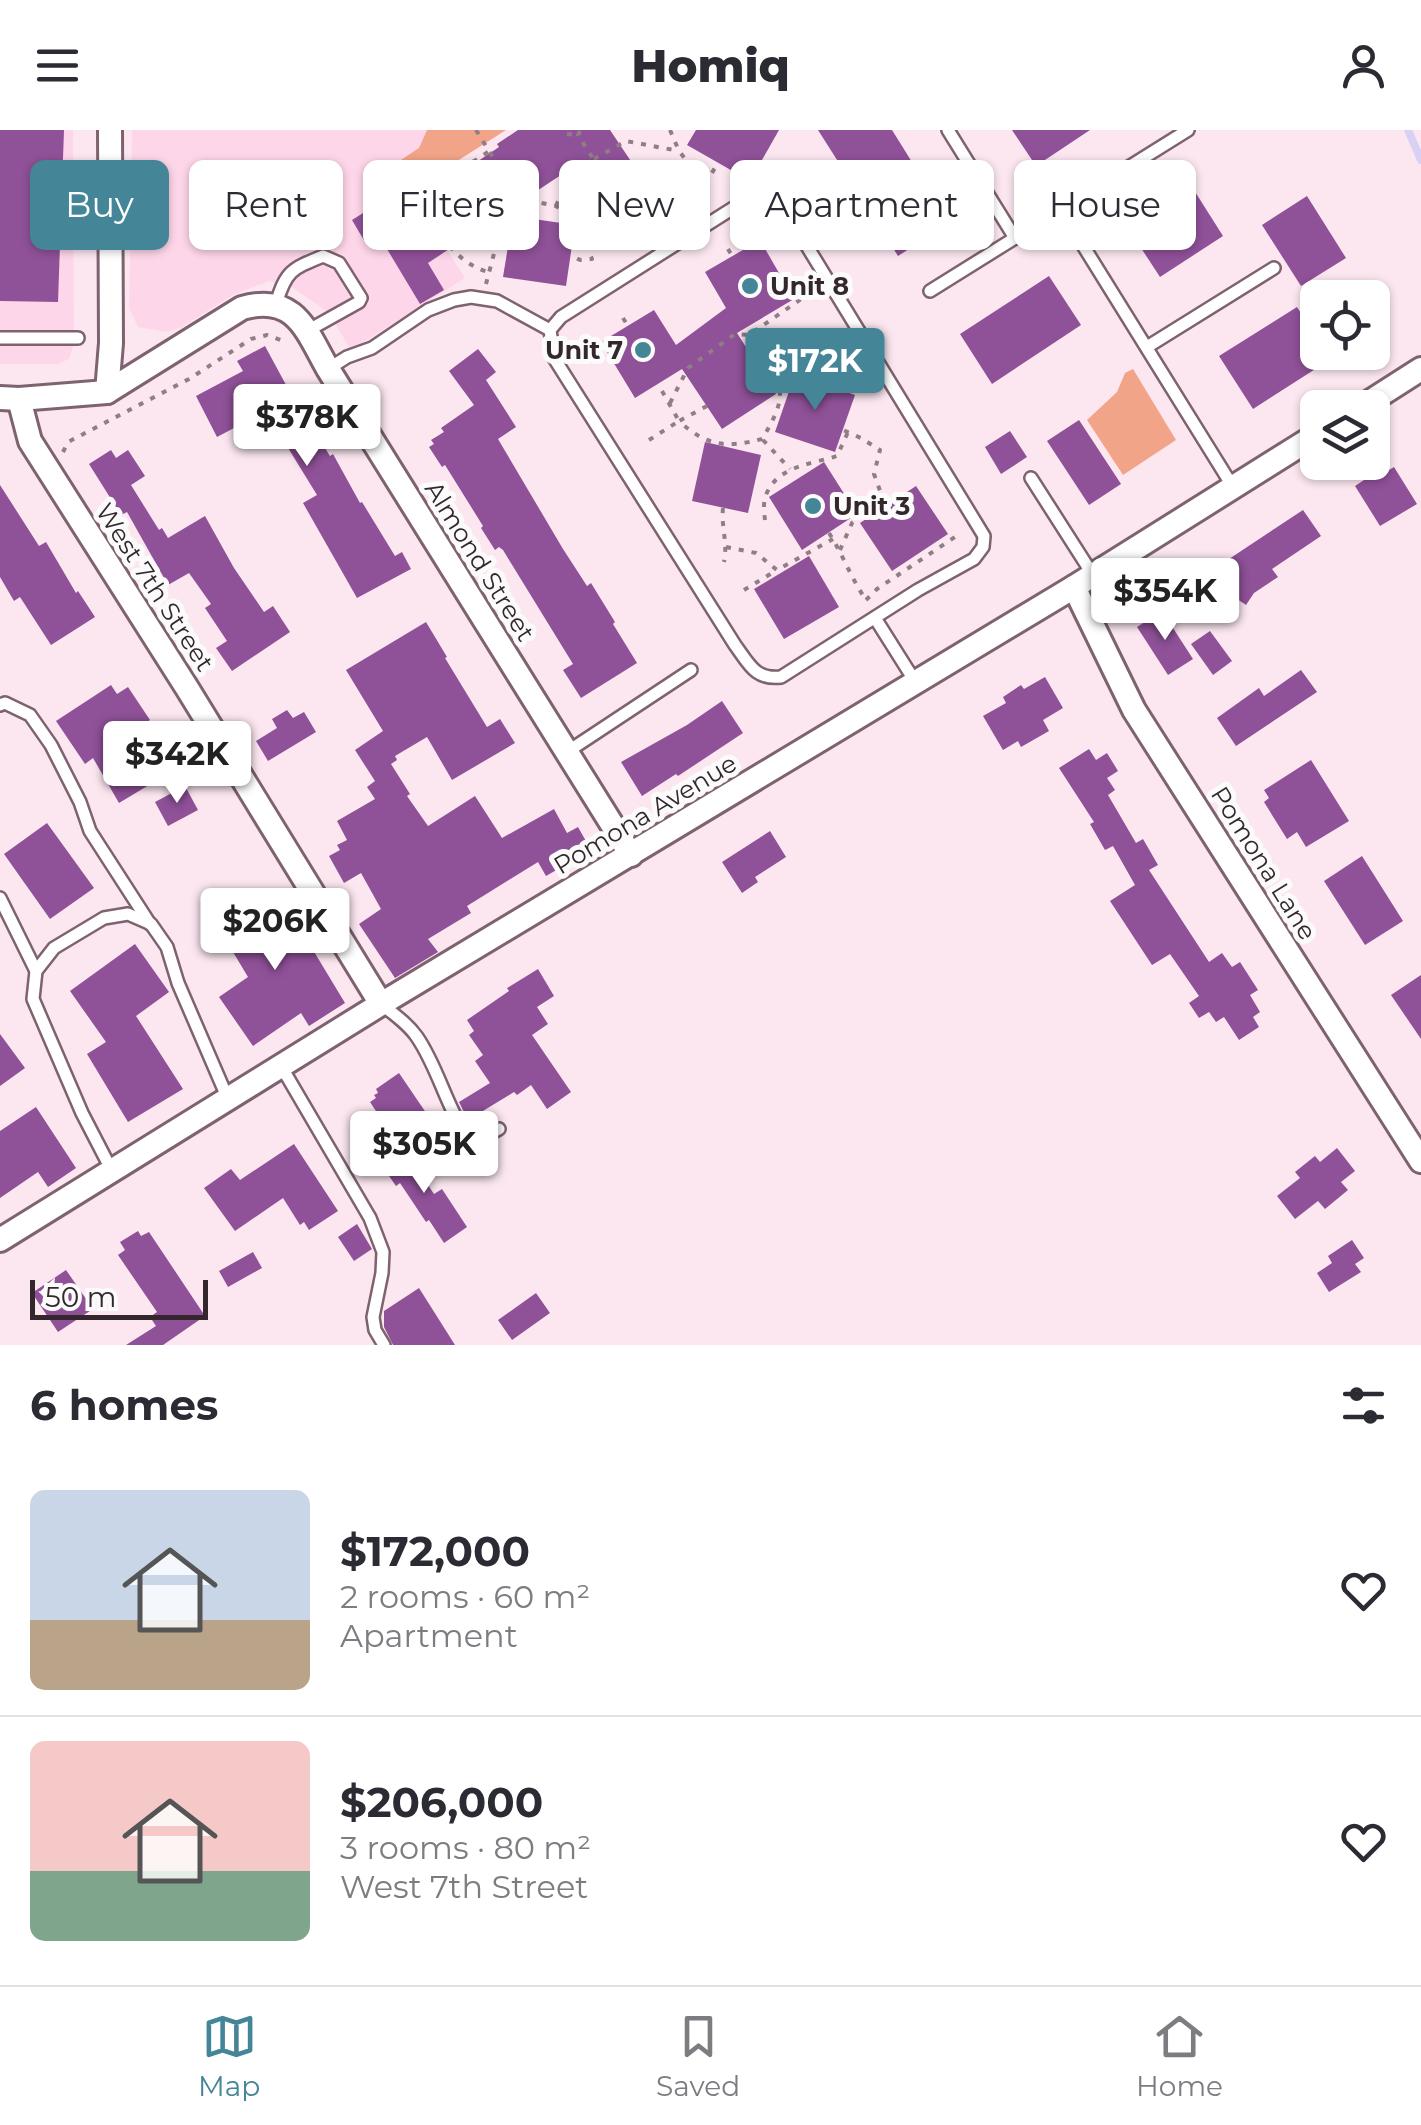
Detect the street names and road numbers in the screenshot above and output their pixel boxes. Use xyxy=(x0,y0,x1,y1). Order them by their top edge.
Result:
street label: Almond Street xyxy=(419,476,541,646)
street label: West 7th Street xyxy=(90,498,220,676)
street label: Pomona Avenue xyxy=(548,748,742,880)
street label: Pomona Lane xyxy=(1205,781,1323,945)

